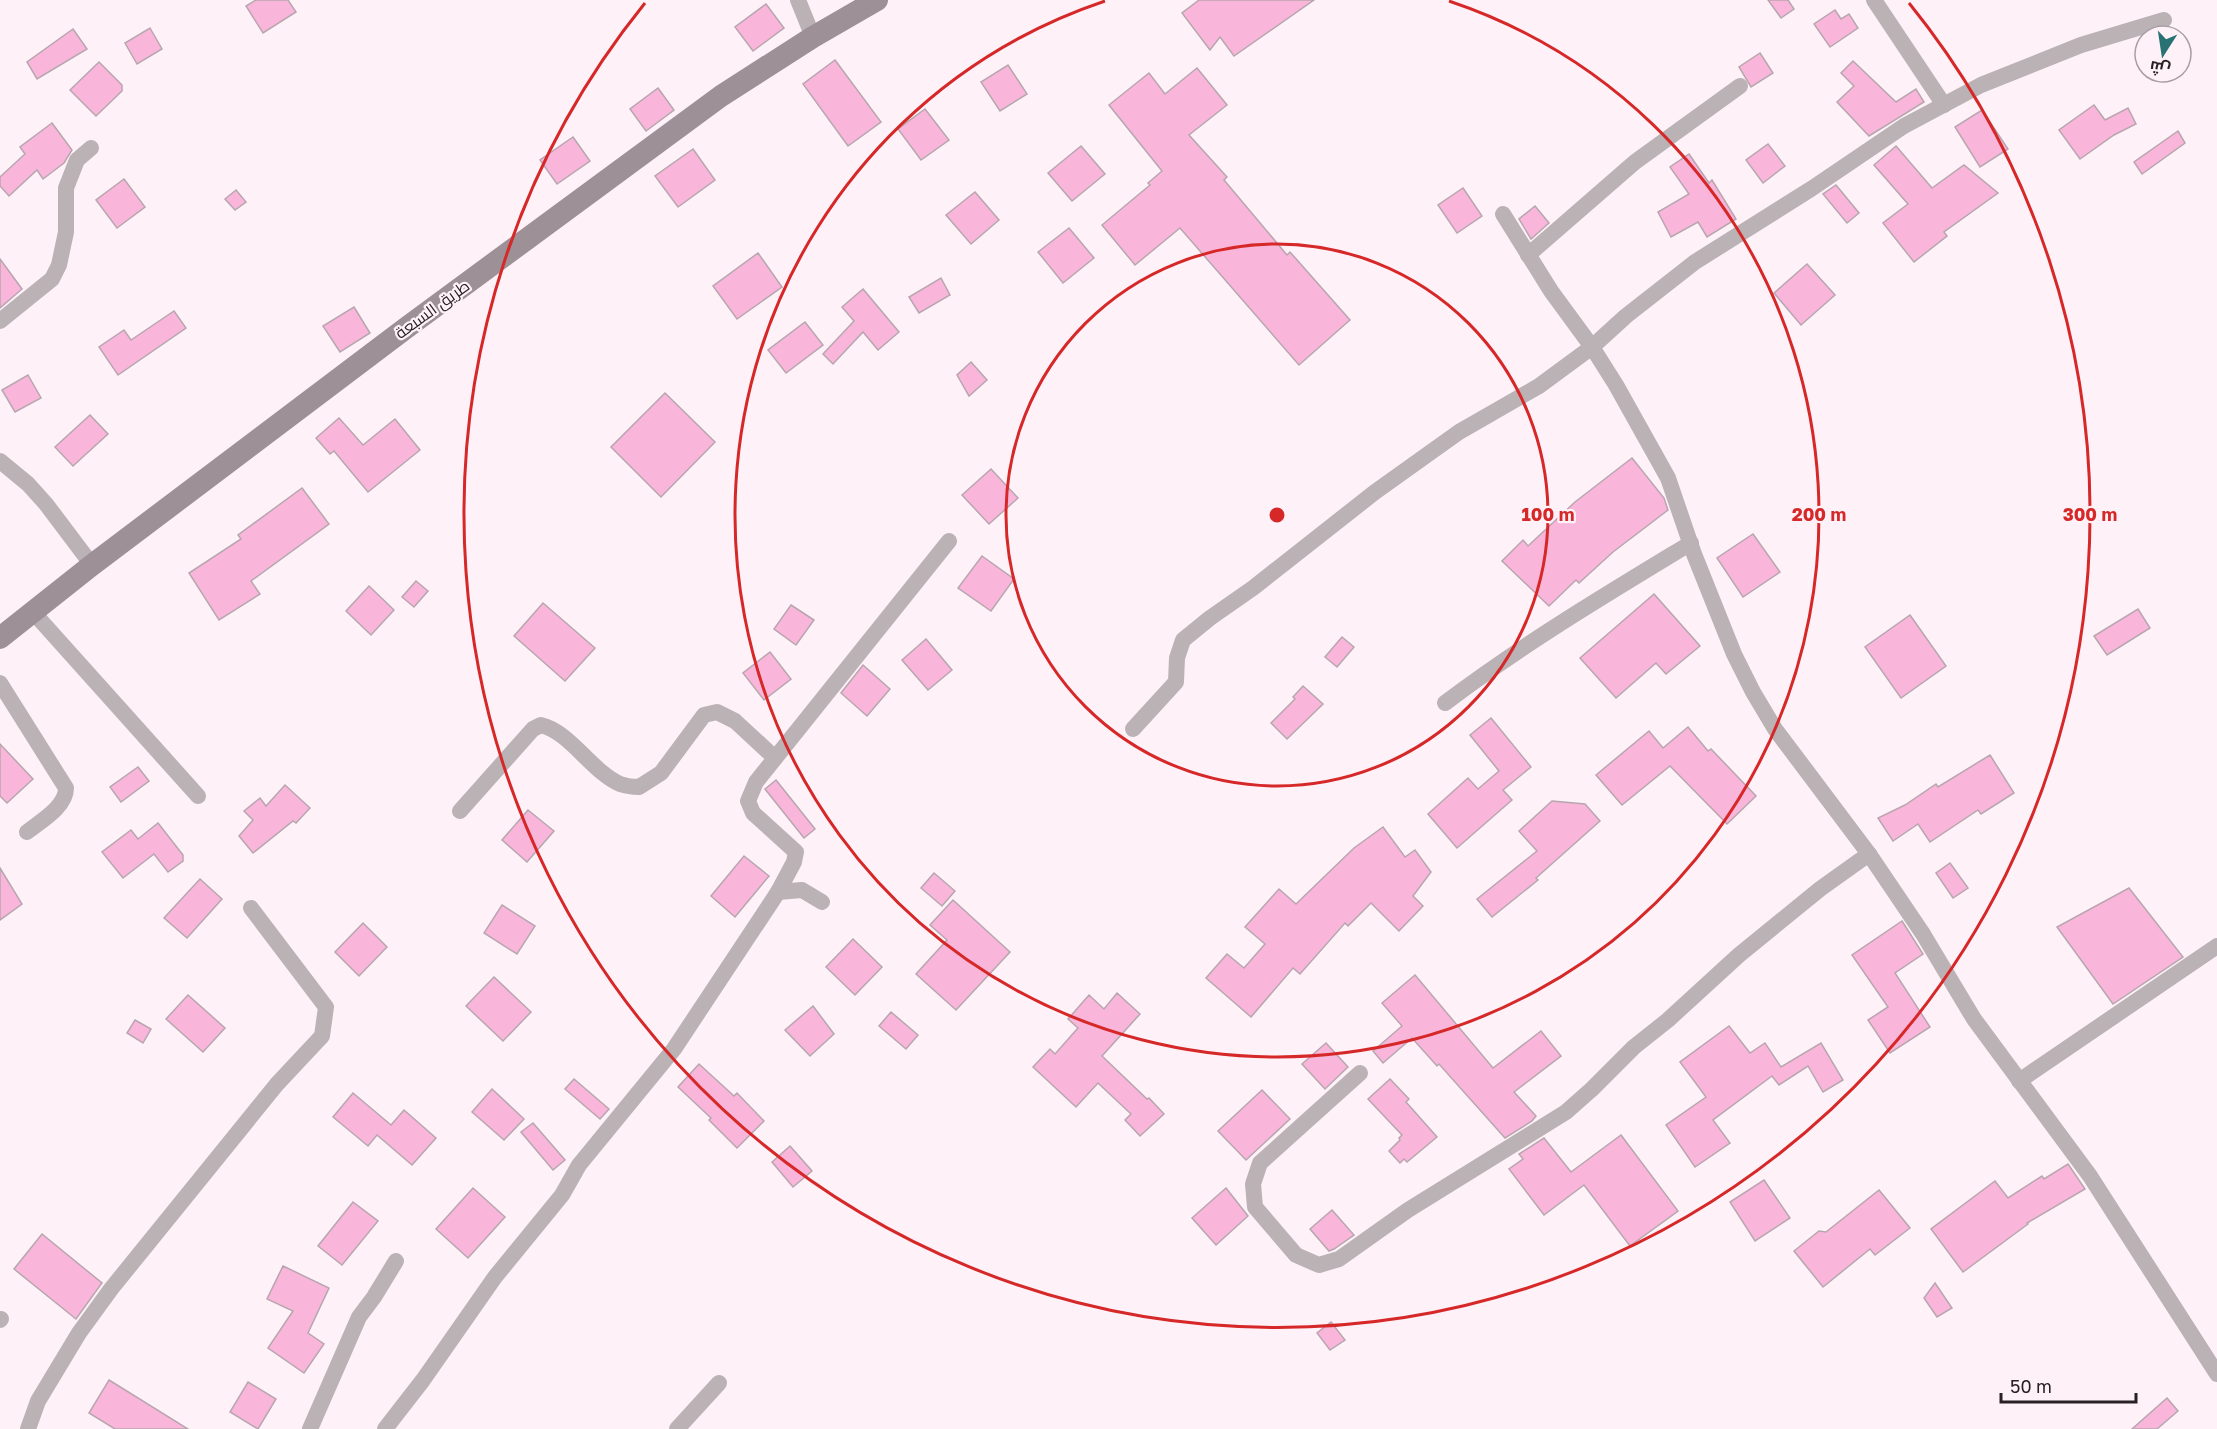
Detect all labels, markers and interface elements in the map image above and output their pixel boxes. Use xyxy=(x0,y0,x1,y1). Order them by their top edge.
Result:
north arrow xyxy=(2133,24,2193,84)
text: ش xyxy=(2148,57,2172,81)
street label: طريق السبعة xyxy=(391,275,474,344)
text: 100 m xyxy=(1522,503,1574,525)
text: 200 m xyxy=(1792,503,1846,525)
text: 300 m xyxy=(2063,503,2117,525)
centre of rings xyxy=(1267,505,1287,525)
scale bar xyxy=(2001,1366,2136,1404)
text: 50 m xyxy=(2010,1375,2052,1397)

